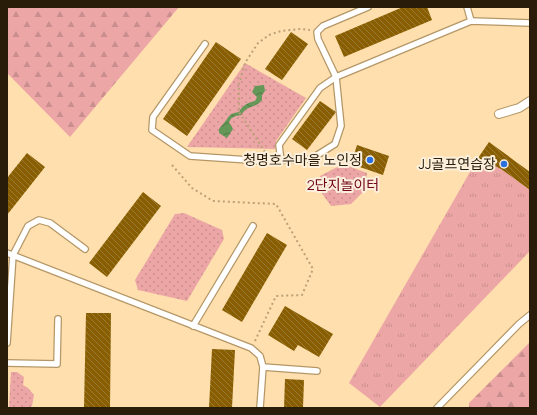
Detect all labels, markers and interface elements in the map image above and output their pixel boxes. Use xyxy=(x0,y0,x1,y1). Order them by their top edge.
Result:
place label: 청명호수마을 노인정 xyxy=(243,150,362,169)
place label: JJ골프연습장 xyxy=(419,154,496,173)
marker: 청명호수마을 노인정 xyxy=(365,155,375,165)
marker: JJ골프연습장 xyxy=(499,159,509,169)
park label: 2단지놀이터 xyxy=(307,175,379,194)

